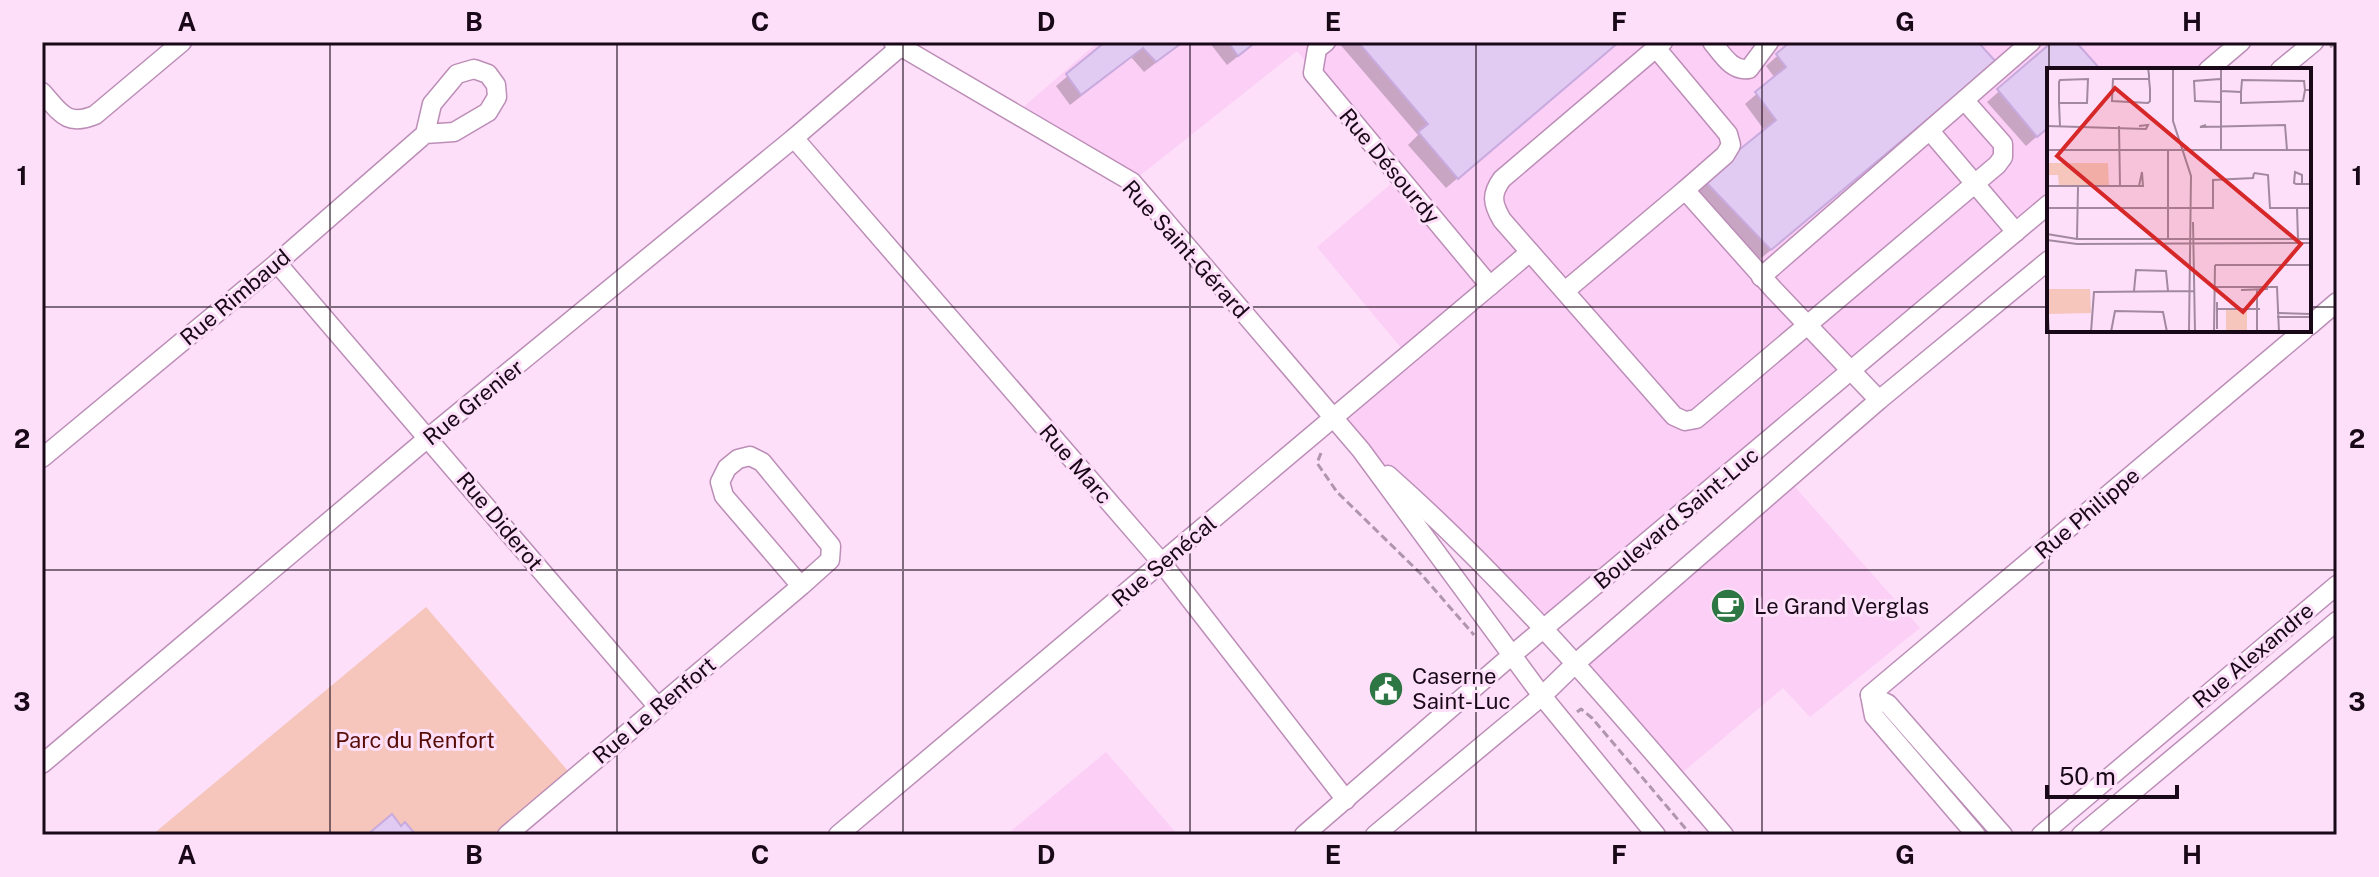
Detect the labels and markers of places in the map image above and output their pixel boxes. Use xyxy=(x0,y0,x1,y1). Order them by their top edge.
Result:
cafe icon: Le Grand Verglas xyxy=(1709,587,1747,625)
place label: Le Grand Verglas xyxy=(1754,593,1929,619)
place label: Caserne Saint-Luc xyxy=(1412,663,1510,714)
public building icon: Caserne Saint-Luc xyxy=(1367,670,1405,708)

